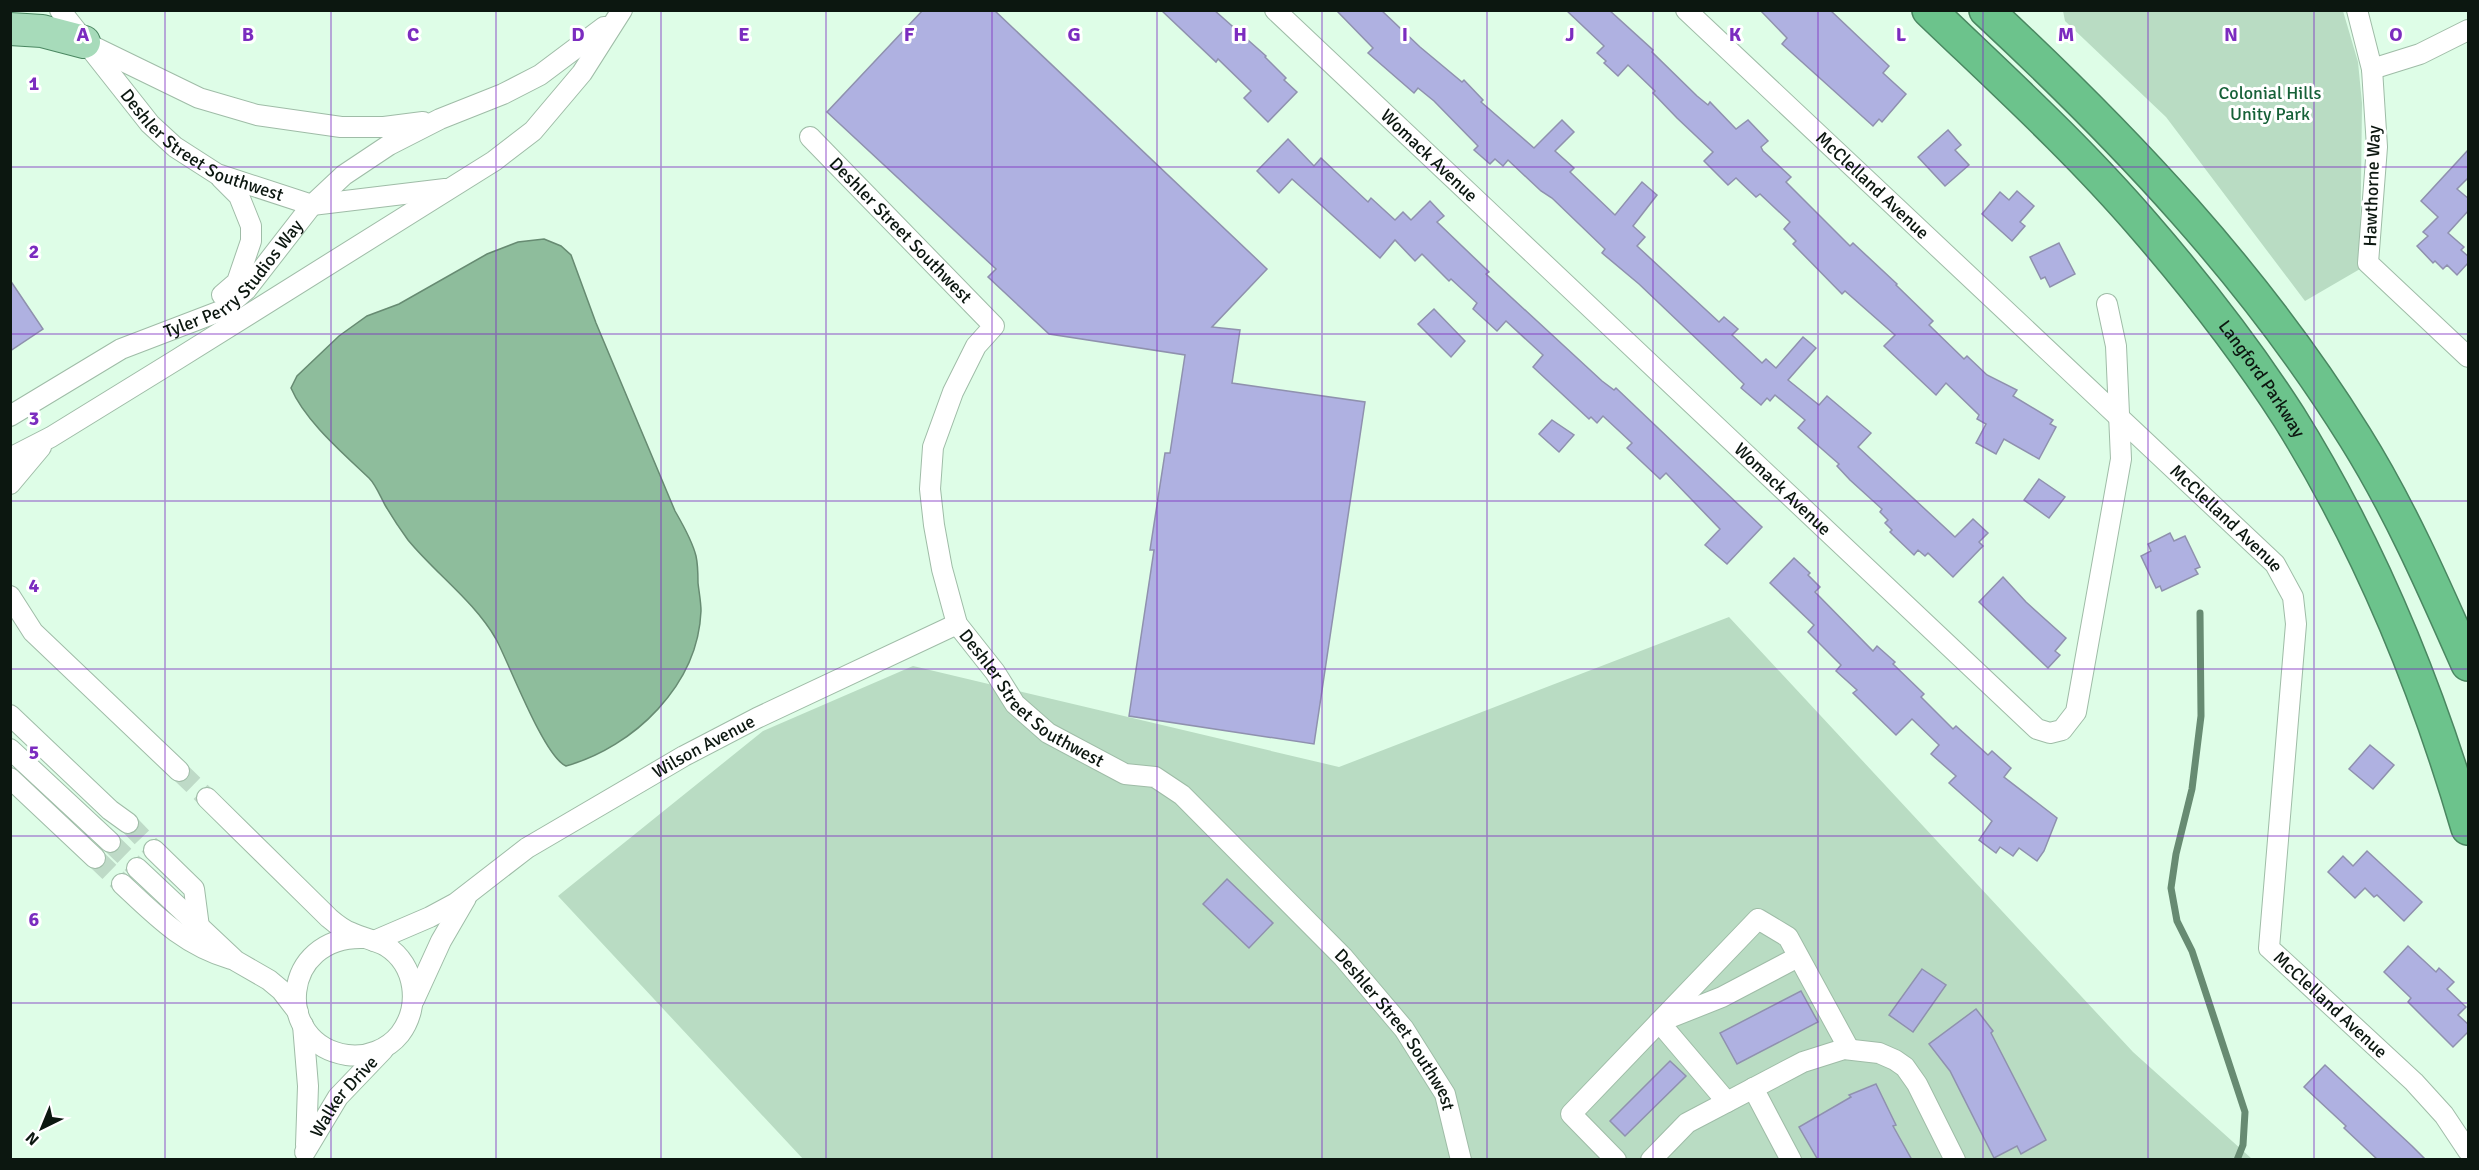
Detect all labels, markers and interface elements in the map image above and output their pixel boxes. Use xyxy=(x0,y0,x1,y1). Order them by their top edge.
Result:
text: A xyxy=(77,22,90,47)
text: B xyxy=(242,22,254,47)
text: C xyxy=(407,22,419,47)
text: D xyxy=(571,22,585,47)
text: E xyxy=(738,22,750,47)
text: F xyxy=(904,22,915,47)
text: G xyxy=(1067,22,1081,47)
text: H xyxy=(1233,22,1247,47)
text: I xyxy=(1402,22,1408,47)
text: J xyxy=(1565,22,1575,47)
text: K xyxy=(1729,22,1742,47)
text: L xyxy=(1896,22,1907,47)
text: M xyxy=(2058,22,2074,47)
text: N xyxy=(2224,22,2238,47)
text: O xyxy=(2389,22,2403,47)
text: 1 xyxy=(29,71,40,96)
park label: Colonial Hills Unity Park xyxy=(2219,82,2322,125)
street label: Deshler Street Southwest xyxy=(115,84,286,206)
street label: Womack Avenue xyxy=(1376,105,1482,206)
street label: Hawthorne Way xyxy=(2359,124,2385,247)
street label: McClelland Avenue xyxy=(1811,127,1934,244)
street label: Deshler Street Southwest xyxy=(825,153,977,308)
street label: Tyler Perry Studios Way xyxy=(161,215,308,343)
text: 2 xyxy=(29,239,39,264)
street label: Langford Parkway xyxy=(2214,316,2310,442)
text: 3 xyxy=(29,406,39,431)
street label: Womack Avenue xyxy=(1730,438,1836,540)
street label: McClelland Avenue xyxy=(2165,460,2288,575)
text: 4 xyxy=(29,573,40,598)
street label: Deshler Street Southwest xyxy=(954,625,1108,772)
street label: Wilson Avenue xyxy=(649,710,758,783)
text: 5 xyxy=(29,740,39,765)
text: 6 xyxy=(29,907,40,932)
street label: Deshler Street Southwest xyxy=(1330,944,1460,1113)
street label: McClelland Avenue xyxy=(2269,947,2392,1063)
street label: Walker Drive xyxy=(305,1051,382,1141)
north arrow xyxy=(12,1098,72,1158)
text: N xyxy=(22,1127,43,1149)

